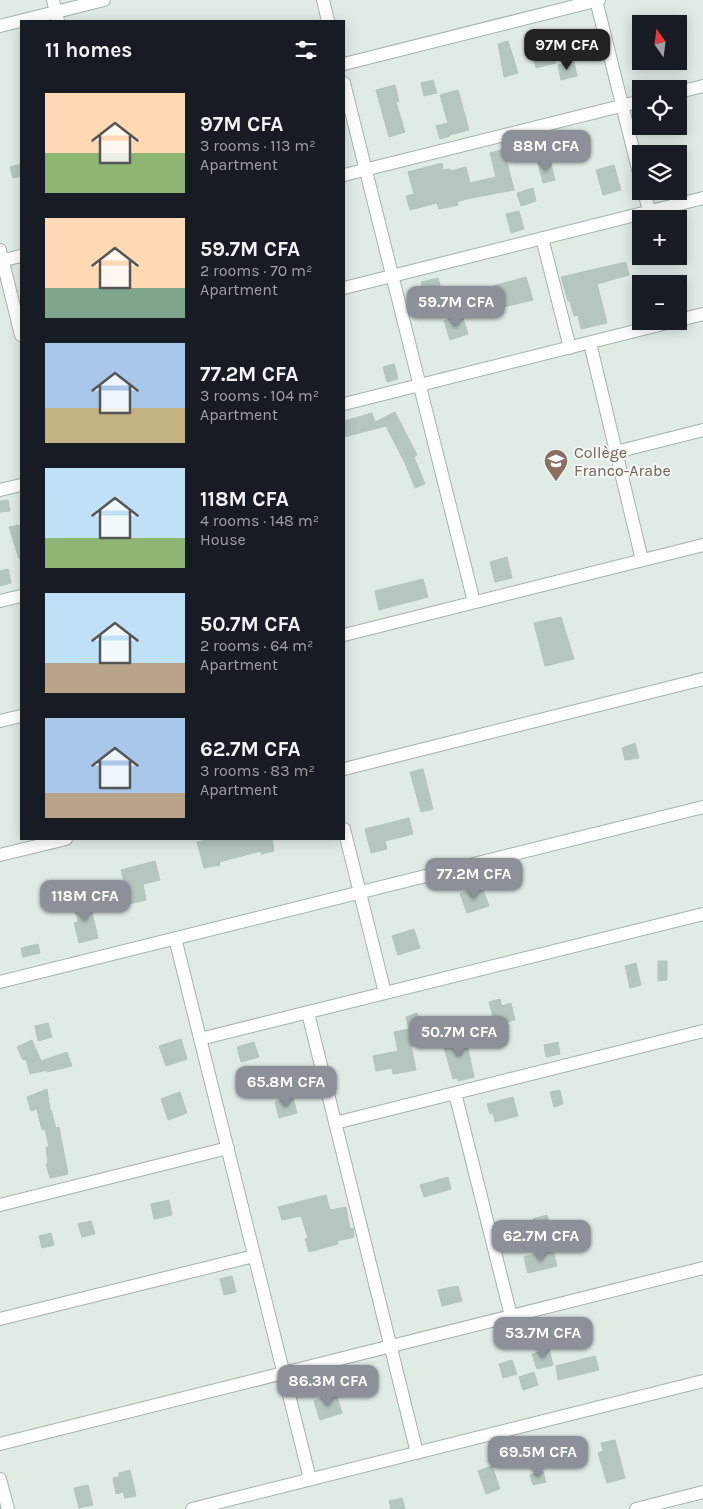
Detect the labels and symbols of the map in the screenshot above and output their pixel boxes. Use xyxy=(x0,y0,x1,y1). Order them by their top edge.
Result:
north arrow xyxy=(632,15,688,70)
pin: 97M CFA xyxy=(521,28,613,71)
pin: 88M CFA xyxy=(500,130,592,172)
pin: 59.7M CFA xyxy=(399,286,513,328)
place label: Collège Franco-Arabe xyxy=(574,443,671,480)
school or university icon: Collège Franco-Arabe xyxy=(543,448,569,482)
pin: 77.2M CFA xyxy=(417,858,531,900)
pin: 118M CFA xyxy=(33,880,137,922)
pin: 50.7M CFA xyxy=(402,1016,516,1058)
pin: 65.8M CFA xyxy=(229,1066,343,1108)
pin: 62.7M CFA xyxy=(484,1220,598,1262)
pin: 53.7M CFA xyxy=(486,1316,600,1359)
pin: 86.3M CFA xyxy=(271,1364,385,1407)
pin: 69.5M CFA xyxy=(481,1436,595,1478)

